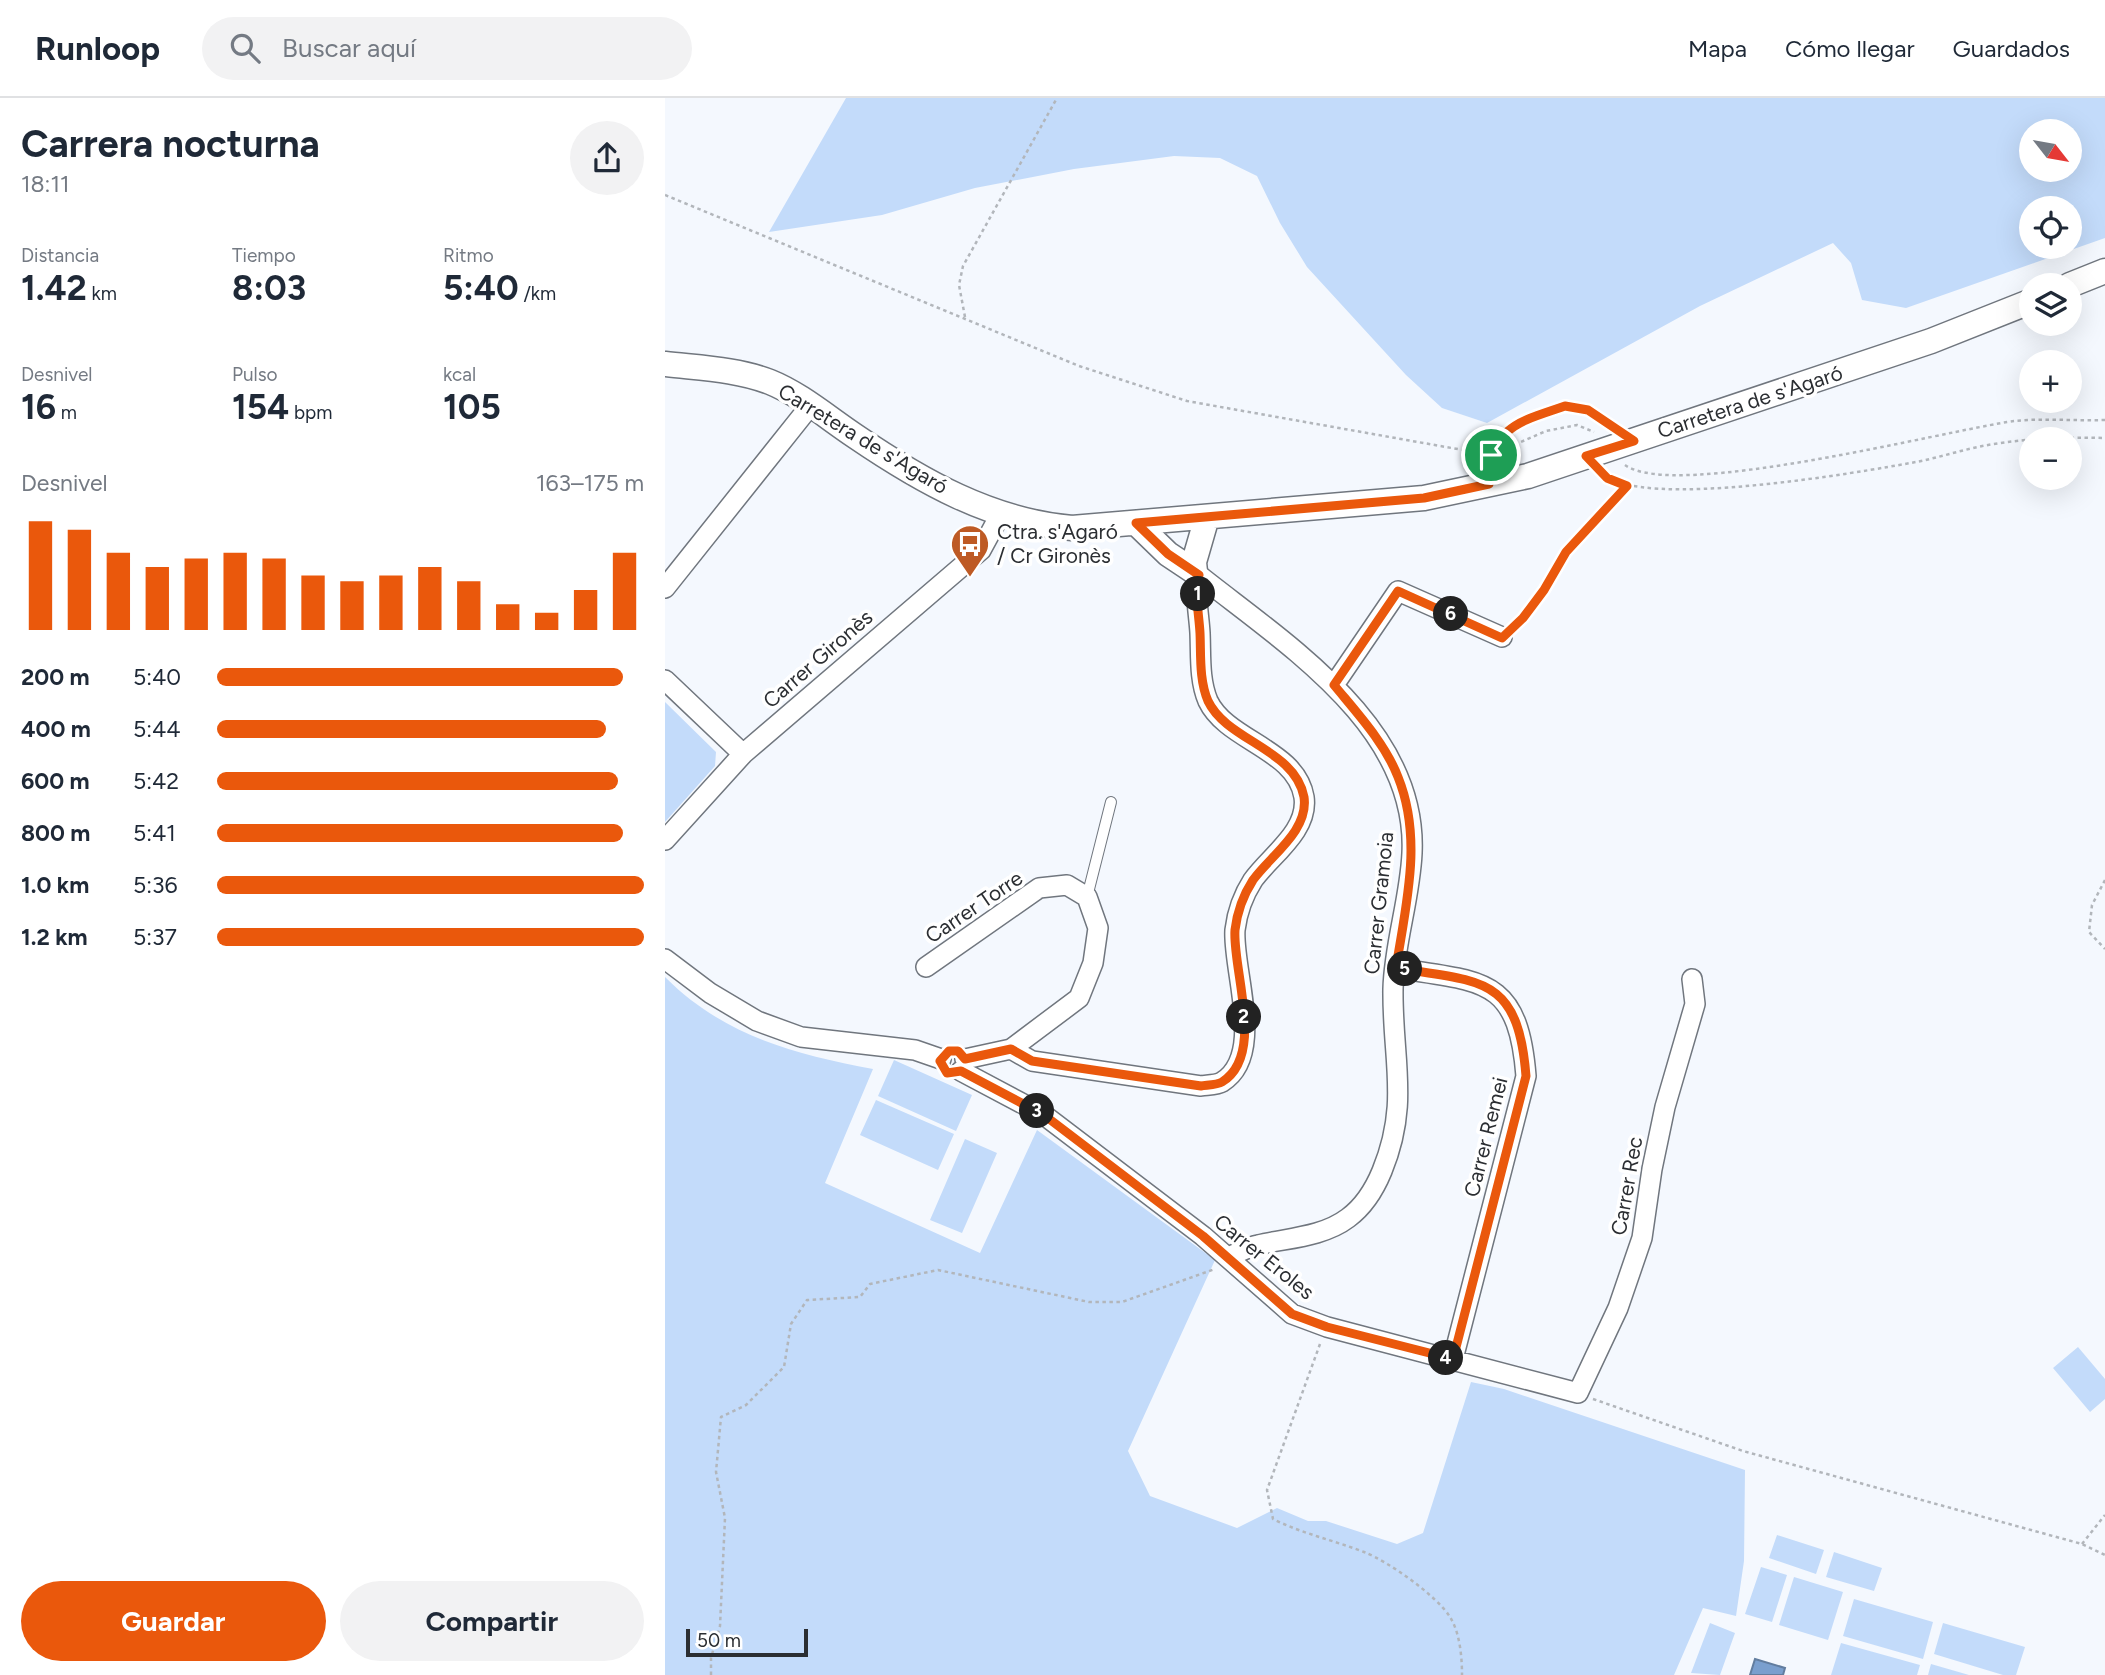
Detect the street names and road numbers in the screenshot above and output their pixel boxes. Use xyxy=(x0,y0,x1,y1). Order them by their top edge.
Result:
street label: Carretera de s'Agaró xyxy=(1654,360,1846,443)
street label: Carretera de s'Agaró xyxy=(774,378,952,499)
street label: Carrer Gironès xyxy=(758,604,878,713)
street label: Carrer Gramoia xyxy=(1359,830,1398,975)
street label: Carrer Torre xyxy=(920,865,1027,948)
street label: Carrer Remei xyxy=(1459,1074,1512,1199)
street label: Carrer Rec xyxy=(1606,1135,1647,1237)
street label: Carrer Eroles xyxy=(1209,1209,1319,1305)

